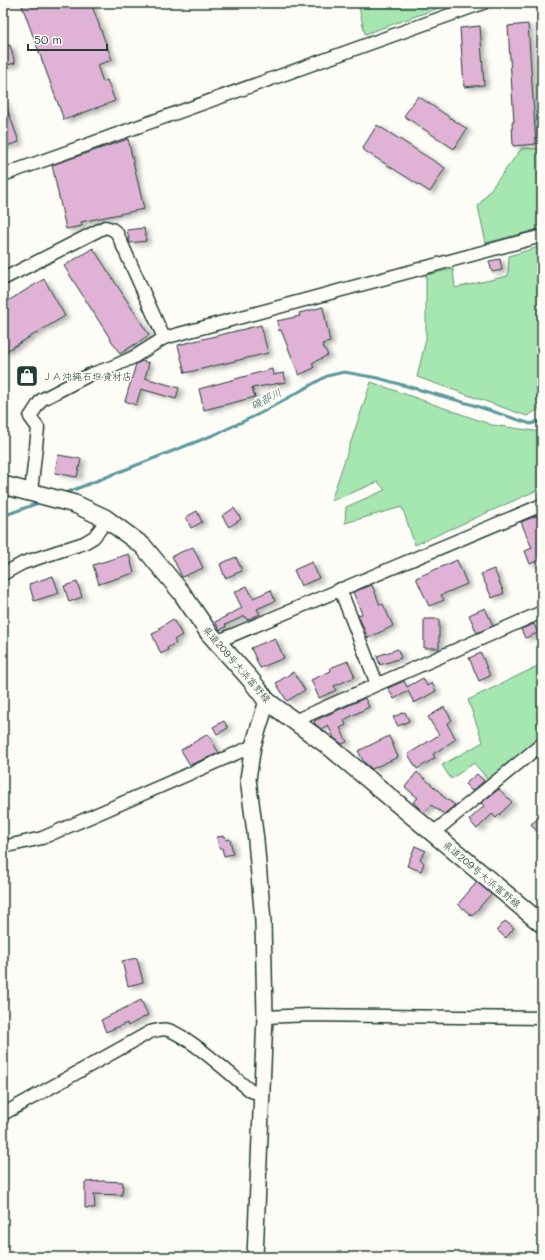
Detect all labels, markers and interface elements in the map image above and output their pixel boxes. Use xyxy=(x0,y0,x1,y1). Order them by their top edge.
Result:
scale bar xyxy=(28,26,107,52)
text: 50 m xyxy=(34,31,62,47)
shop icon: ＪＡ沖縄石垣資材店 xyxy=(14,363,40,389)
place label: ＪＡ沖縄石垣資材店 xyxy=(42,369,132,383)
water label: 磯部川 xyxy=(248,384,284,413)
street label: 県道209号大浜富野線 xyxy=(200,623,274,705)
street label: 県道209号大浜富野線 xyxy=(440,837,524,911)

